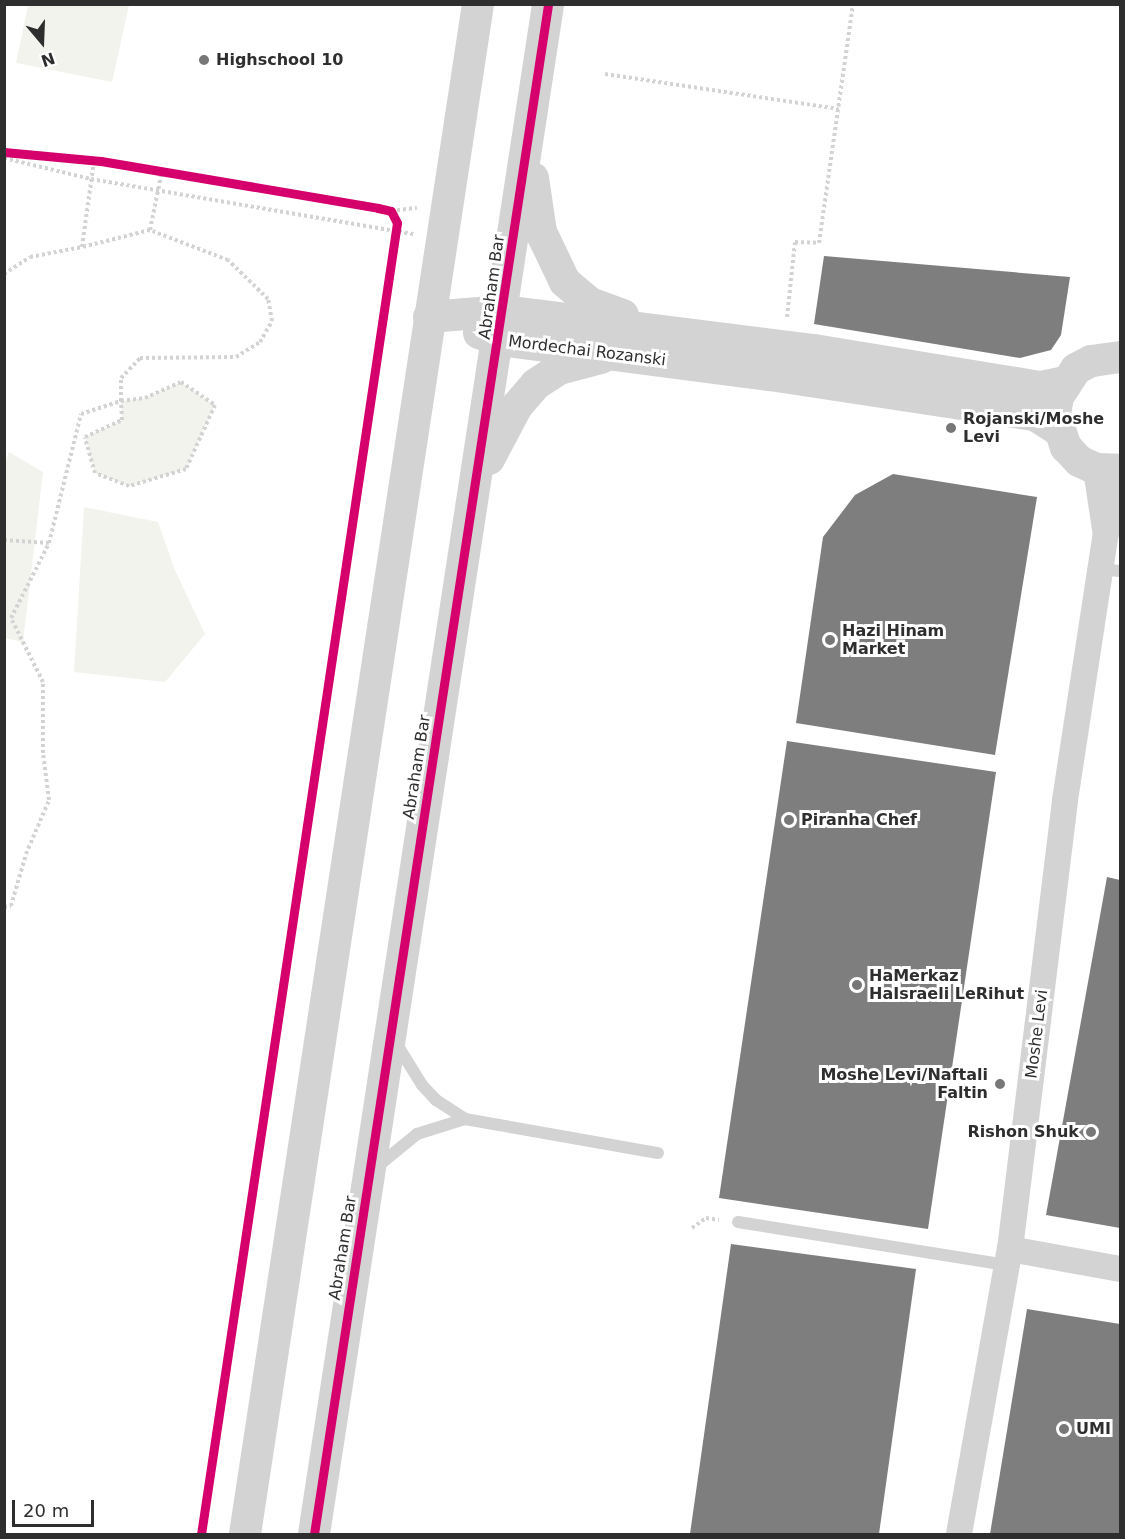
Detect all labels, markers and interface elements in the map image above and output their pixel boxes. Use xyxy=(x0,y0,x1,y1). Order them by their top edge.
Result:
north arrow xyxy=(12,12,72,72)
text: N xyxy=(39,48,57,71)
place label: Highschool 10 xyxy=(216,50,343,70)
marker: Highschool 10 xyxy=(197,53,211,67)
street label: Abraham Bar xyxy=(475,233,509,341)
street label: Mordechai Rozanski xyxy=(507,332,667,370)
place label: Rojanski/Moshe Levi xyxy=(963,409,1104,447)
marker: Rojanski/Moshe Levi xyxy=(944,421,958,435)
place label: Hazi Hinam Market xyxy=(842,621,944,659)
marker: Hazi Hinam Market xyxy=(823,633,837,647)
street label: Abraham Bar xyxy=(399,713,435,821)
place label: Piranha Chef xyxy=(801,810,917,830)
marker: Piranha Chef xyxy=(782,813,796,827)
place label: HaMerkaz HaIsraeli LeRihut xyxy=(869,966,1024,1004)
marker: HaMerkaz HaIsraeli LeRihut xyxy=(850,978,864,992)
street label: Moshe Levi xyxy=(1022,988,1052,1080)
place label: Moshe Levi/Naftali Faltin xyxy=(820,1065,988,1103)
marker: Moshe Levi/Naftali Faltin xyxy=(993,1077,1007,1091)
place label: Rishon Shuk xyxy=(967,1122,1079,1142)
marker: Rishon Shuk xyxy=(1084,1125,1098,1139)
street label: Abraham Bar xyxy=(325,1194,361,1302)
place label: UMI xyxy=(1076,1419,1111,1439)
marker: UMI xyxy=(1057,1422,1071,1436)
scale bar xyxy=(15,1488,98,1526)
text: 20 m xyxy=(23,1500,69,1521)

